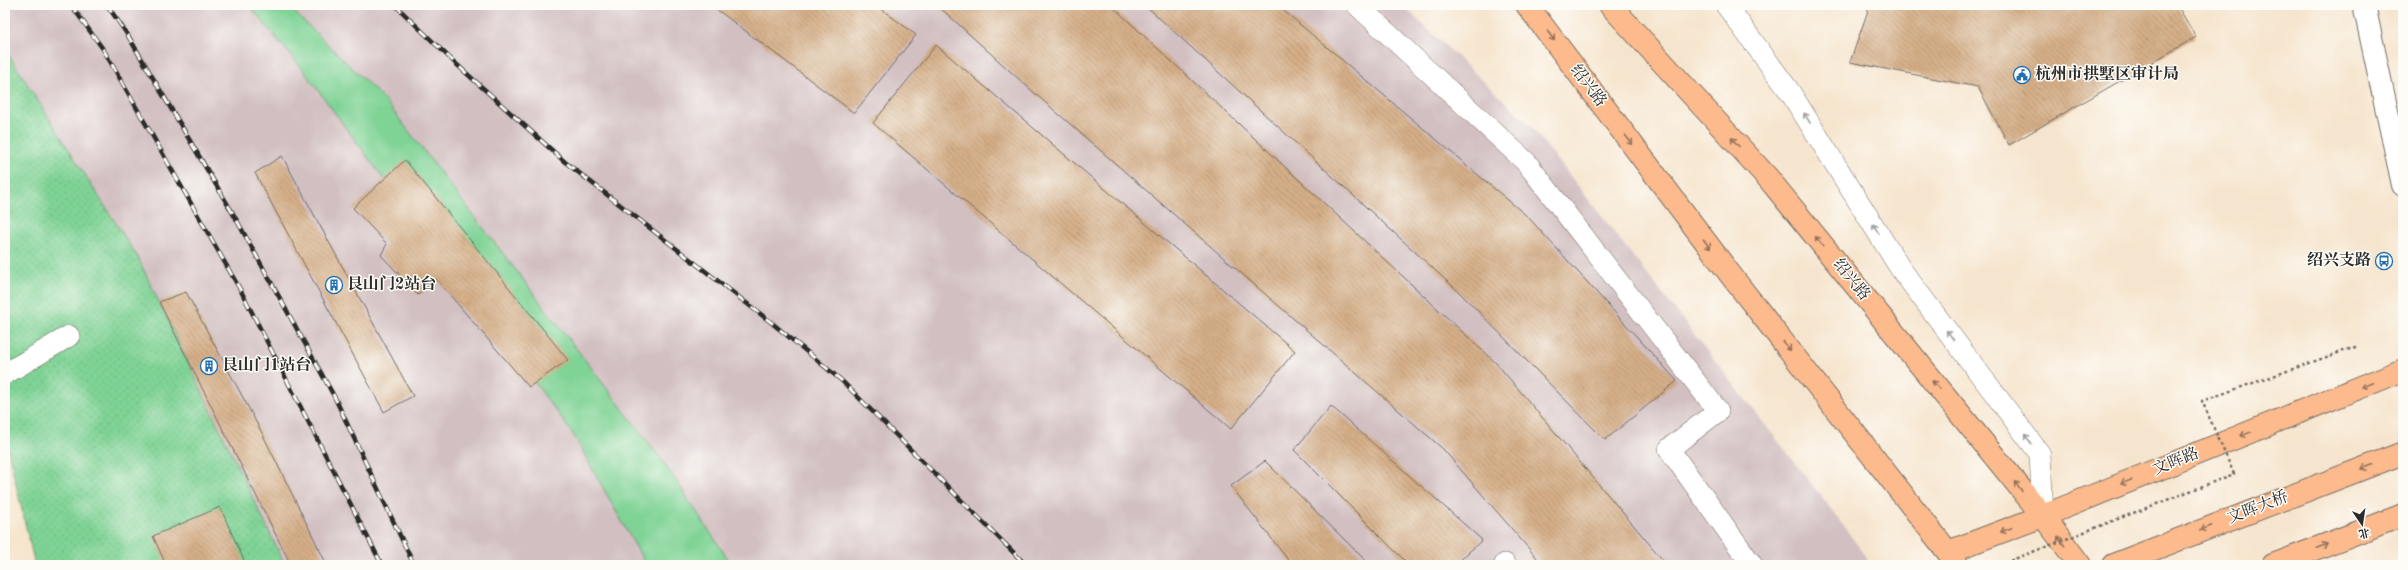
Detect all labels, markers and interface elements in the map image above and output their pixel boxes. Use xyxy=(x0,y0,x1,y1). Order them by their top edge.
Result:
one-way arrow xyxy=(1546,31,1555,42)
street label: 绍兴路 xyxy=(1567,61,1610,110)
place label: 杭州市拱墅区审计局 xyxy=(2035,64,2179,83)
public building icon: 杭州市拱墅区审计局 xyxy=(2012,65,2032,85)
one-way arrow xyxy=(1802,112,1810,124)
one-way arrow xyxy=(1625,134,1633,145)
one-way arrow xyxy=(1730,136,1739,147)
one-way arrow xyxy=(1871,223,1879,235)
one-way arrow xyxy=(1814,235,1823,246)
one-way arrow xyxy=(1703,238,1712,249)
place label: 绍兴支路 xyxy=(2307,251,2371,269)
bus stop icon: 绍兴支路 xyxy=(2374,251,2394,271)
street label: 绍兴路 xyxy=(1830,255,1874,304)
building icon: 艮山门2站台 xyxy=(324,275,344,295)
place label: 艮山门2站台 xyxy=(347,275,436,293)
one-way arrow xyxy=(1946,329,1954,340)
one-way arrow xyxy=(1783,341,1791,352)
building icon: 艮山门1站台 xyxy=(199,356,219,376)
place label: 艮山门1站台 xyxy=(222,356,311,374)
one-way arrow xyxy=(1932,379,1941,390)
one-way arrow xyxy=(2361,382,2373,389)
one-way arrow xyxy=(2241,430,2253,438)
one-way arrow xyxy=(2024,434,2032,445)
street label: 文晖路 xyxy=(2150,444,2201,478)
one-way arrow xyxy=(2361,463,2373,471)
one-way arrow xyxy=(2120,479,2132,487)
one-way arrow xyxy=(2014,480,2023,491)
street label: 文晖大桥 xyxy=(2225,487,2291,527)
north arrow xyxy=(2342,504,2382,544)
one-way arrow xyxy=(2200,525,2212,533)
one-way arrow xyxy=(2001,526,2013,534)
text: 北 xyxy=(2357,526,2371,540)
one-way arrow xyxy=(2057,535,2066,546)
one-way arrow xyxy=(2316,542,2328,549)

